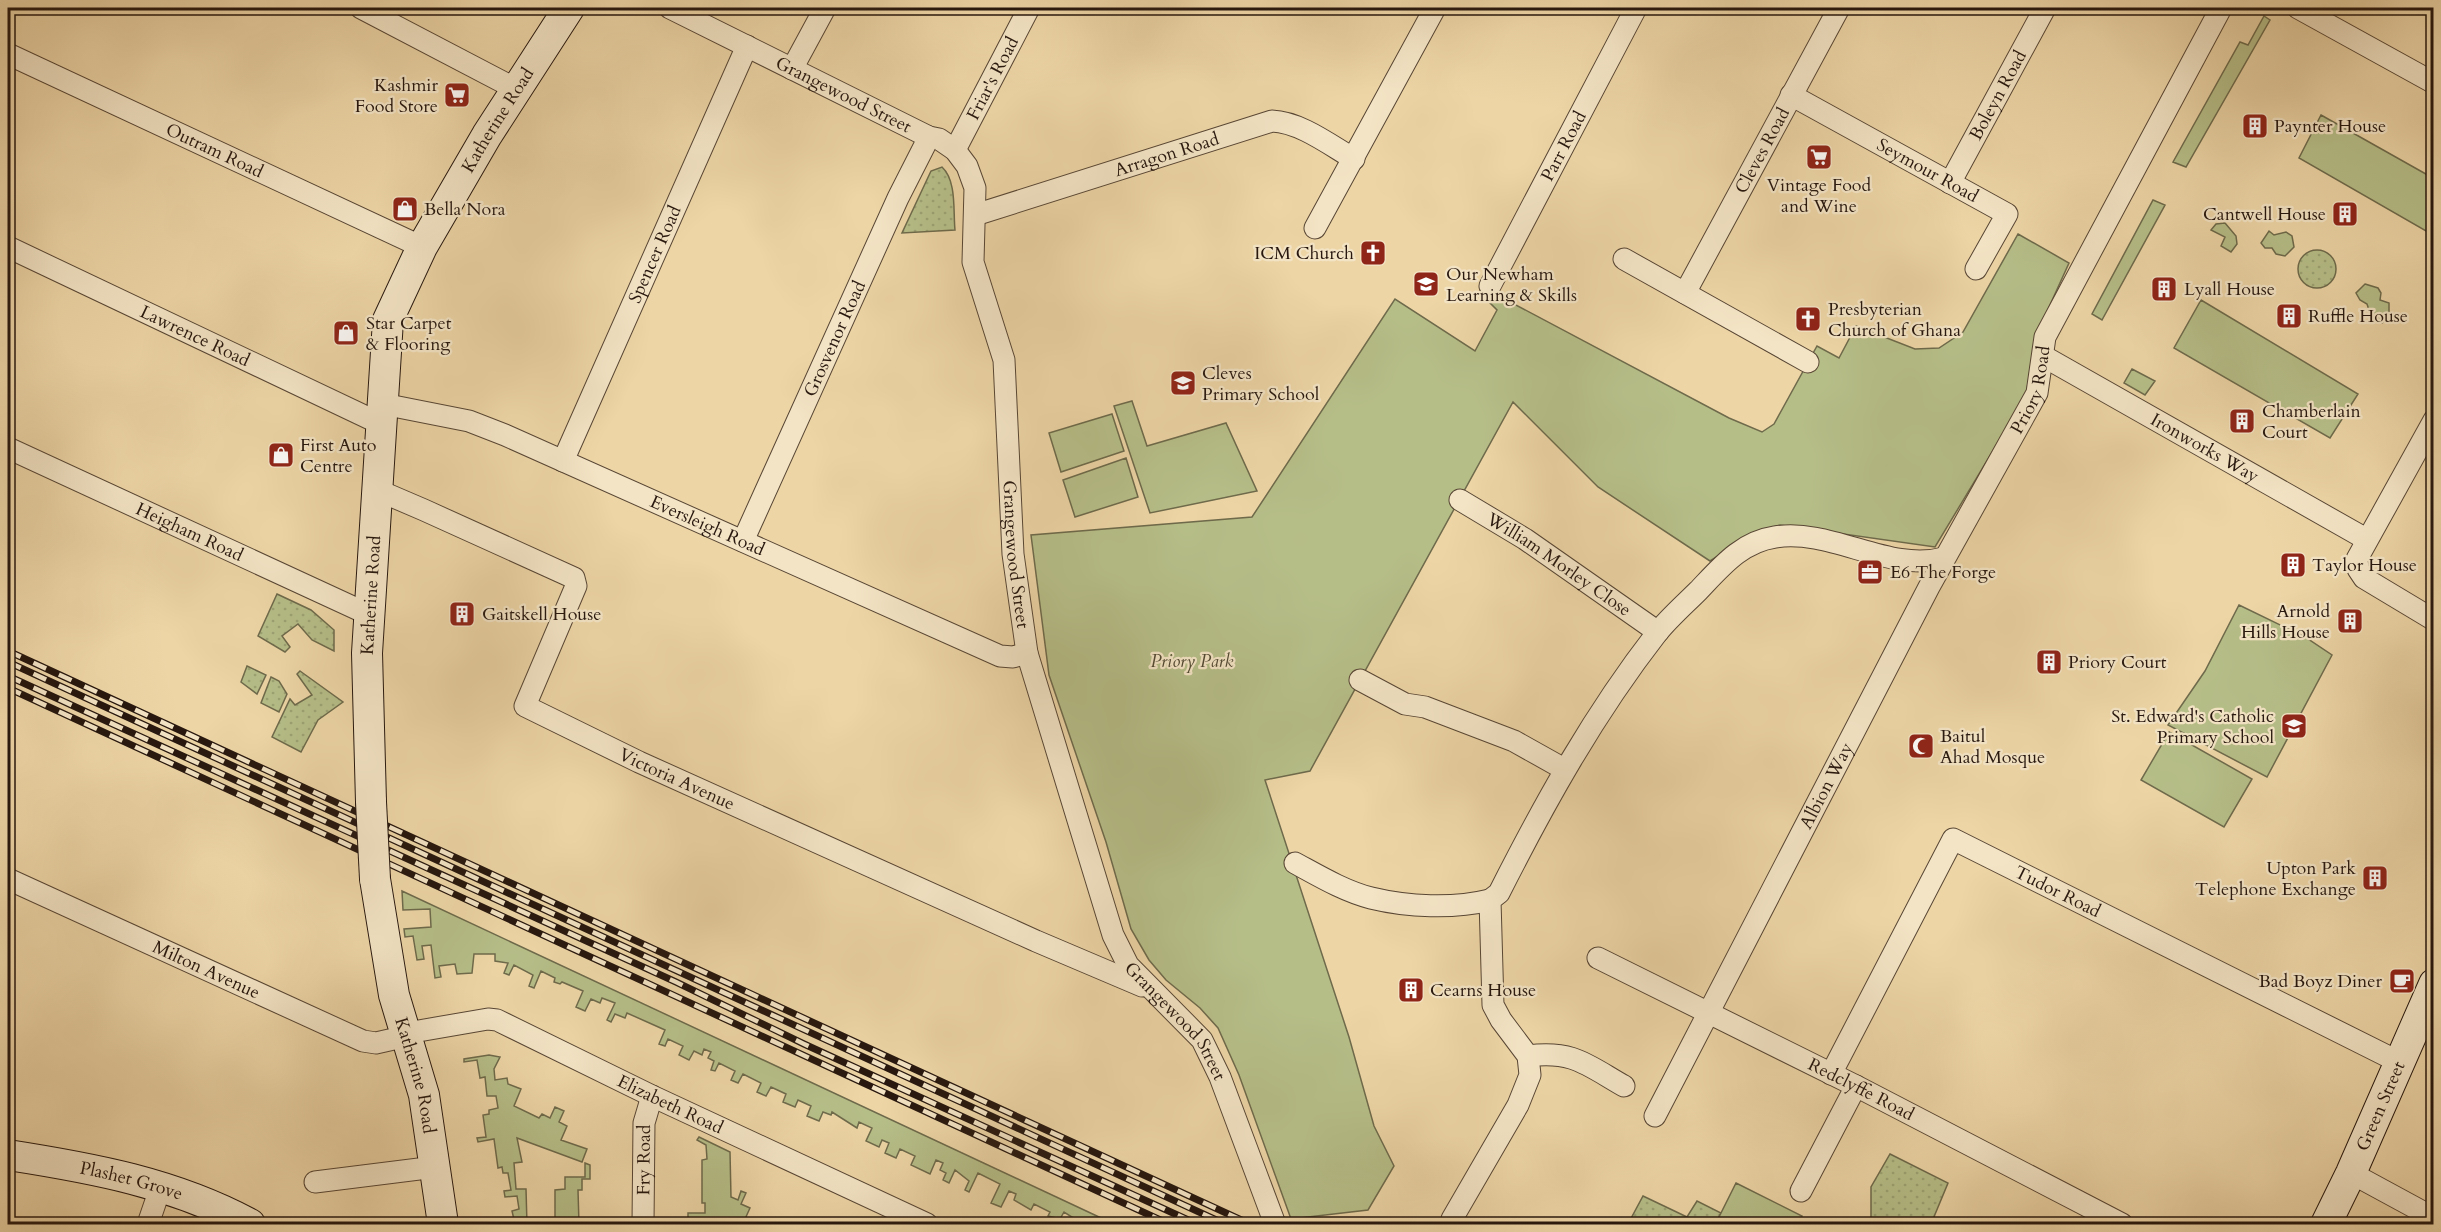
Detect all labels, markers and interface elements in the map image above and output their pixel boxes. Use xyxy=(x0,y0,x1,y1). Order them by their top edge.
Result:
street label: Friar's Road xyxy=(961,32,1025,124)
street label: Boleyn Road xyxy=(1964,46,2033,145)
street label: Grangewood Street xyxy=(771,51,916,139)
street label: Katherine Road xyxy=(456,63,540,177)
place label: Kashmir Food Store xyxy=(355,73,438,119)
supermarket icon: Kashmir Food Store xyxy=(442,80,472,110)
street label: Cleves Road xyxy=(1729,103,1796,198)
street label: Parr Road xyxy=(1535,107,1593,186)
building icon: Paynter House xyxy=(2240,111,2270,141)
place label: Paynter House xyxy=(2274,114,2386,139)
street label: Outram Road xyxy=(161,117,268,185)
street label: Arragon Road xyxy=(1111,126,1223,183)
street label: Seymour Road xyxy=(1872,133,1983,209)
supermarket icon: Vintage Food and Wine xyxy=(1804,142,1834,172)
place label: Vintage Food and Wine xyxy=(1767,173,1872,219)
shop icon: Bella Nora xyxy=(390,194,420,224)
place label: Bella Nora xyxy=(424,197,506,222)
building icon: Cantwell House xyxy=(2330,199,2360,229)
street label: Spencer Road xyxy=(622,201,688,307)
place label: Cantwell House xyxy=(2203,202,2326,227)
church icon: ICM Church xyxy=(1358,238,1388,268)
place label: ICM Church xyxy=(1254,241,1354,266)
place label: Our Newham Learning & Skills xyxy=(1446,262,1577,308)
school or university icon: Our Newham Learning & Skills xyxy=(1411,269,1441,299)
building icon: Lyall House xyxy=(2149,274,2179,304)
street label: Grosvenor Road xyxy=(798,276,872,401)
place label: Lyall House xyxy=(2184,277,2275,302)
place label: Presbyterian Church of Ghana xyxy=(1828,297,1961,343)
street label: Lawrence Road xyxy=(136,299,254,373)
building icon: Ruffle House xyxy=(2274,301,2304,331)
church icon: Presbyterian Church of Ghana xyxy=(1793,304,1823,334)
place label: Ruffle House xyxy=(2308,304,2408,329)
place label: Star Carpet & Flooring xyxy=(366,311,452,357)
shop icon: Star Carpet & Flooring xyxy=(331,318,361,348)
street label: Priory Road xyxy=(2005,344,2057,439)
place label: Cleves Primary School xyxy=(1202,361,1320,407)
school or university icon: Cleves Primary School xyxy=(1168,368,1198,398)
place label: Chamberlain Court xyxy=(2262,399,2361,445)
building icon: Chamberlain Court xyxy=(2227,406,2257,436)
street label: Ironworks Way xyxy=(2146,407,2264,489)
place label: First Auto Centre xyxy=(300,433,377,479)
shop icon: First Auto Centre xyxy=(266,440,296,470)
street label: Grangewood Street xyxy=(997,480,1035,630)
street label: Eversleigh Road xyxy=(646,489,769,563)
street label: Heigham Road xyxy=(132,497,248,568)
street label: William Morley Close xyxy=(1481,506,1636,622)
street label: Katherine Road xyxy=(355,534,387,656)
building icon: Taylor House xyxy=(2278,550,2308,580)
place label: Taylor House xyxy=(2312,553,2417,578)
office icon: E6 The Forge xyxy=(1855,557,1885,587)
place label: E6 The Forge xyxy=(1890,560,1996,585)
building icon: Gaitskell House xyxy=(447,599,477,629)
place label: Arnold Hills House xyxy=(2241,599,2330,645)
place label: Gaitskell House xyxy=(482,602,601,627)
building icon: Arnold Hills House xyxy=(2335,606,2365,636)
building icon: Priory Court xyxy=(2034,647,2064,677)
park label: Priory Park xyxy=(1150,649,1234,674)
place label: Priory Court xyxy=(2068,650,2167,675)
place label: St. Edward's Catholic Primary School xyxy=(2111,704,2274,750)
school or university icon: St. Edward's Catholic Primary School xyxy=(2279,711,2309,741)
place label: Baitul Ahad Mosque xyxy=(1940,724,2045,770)
mosque icon: Baitul Ahad Mosque xyxy=(1906,731,1936,761)
street label: Albion Way xyxy=(1794,738,1860,833)
street label: Victoria Avenue xyxy=(615,742,739,816)
place label: Upton Park Telephone Exchange xyxy=(2195,856,2356,902)
street label: Tudor Road xyxy=(2010,860,2105,924)
building icon: Upton Park Telephone Exchange xyxy=(2360,863,2390,893)
street label: Milton Avenue xyxy=(148,935,264,1005)
street label: Grangewood Street xyxy=(1119,956,1232,1085)
cafe icon: Bad Boyz Diner xyxy=(2387,966,2417,996)
place label: Bad Boyz Diner xyxy=(2259,969,2382,994)
building icon: Cearns House xyxy=(1396,975,1426,1005)
place label: Cearns House xyxy=(1430,978,1536,1003)
street label: Katherine Road xyxy=(388,1014,442,1136)
street label: Redclyffe Road xyxy=(1804,1052,1919,1127)
street label: Green Street xyxy=(2350,1057,2412,1155)
street label: Elizabeth Road xyxy=(613,1069,728,1141)
street label: Fry Road xyxy=(631,1124,657,1196)
street label: Plashet Grove xyxy=(78,1156,186,1206)

